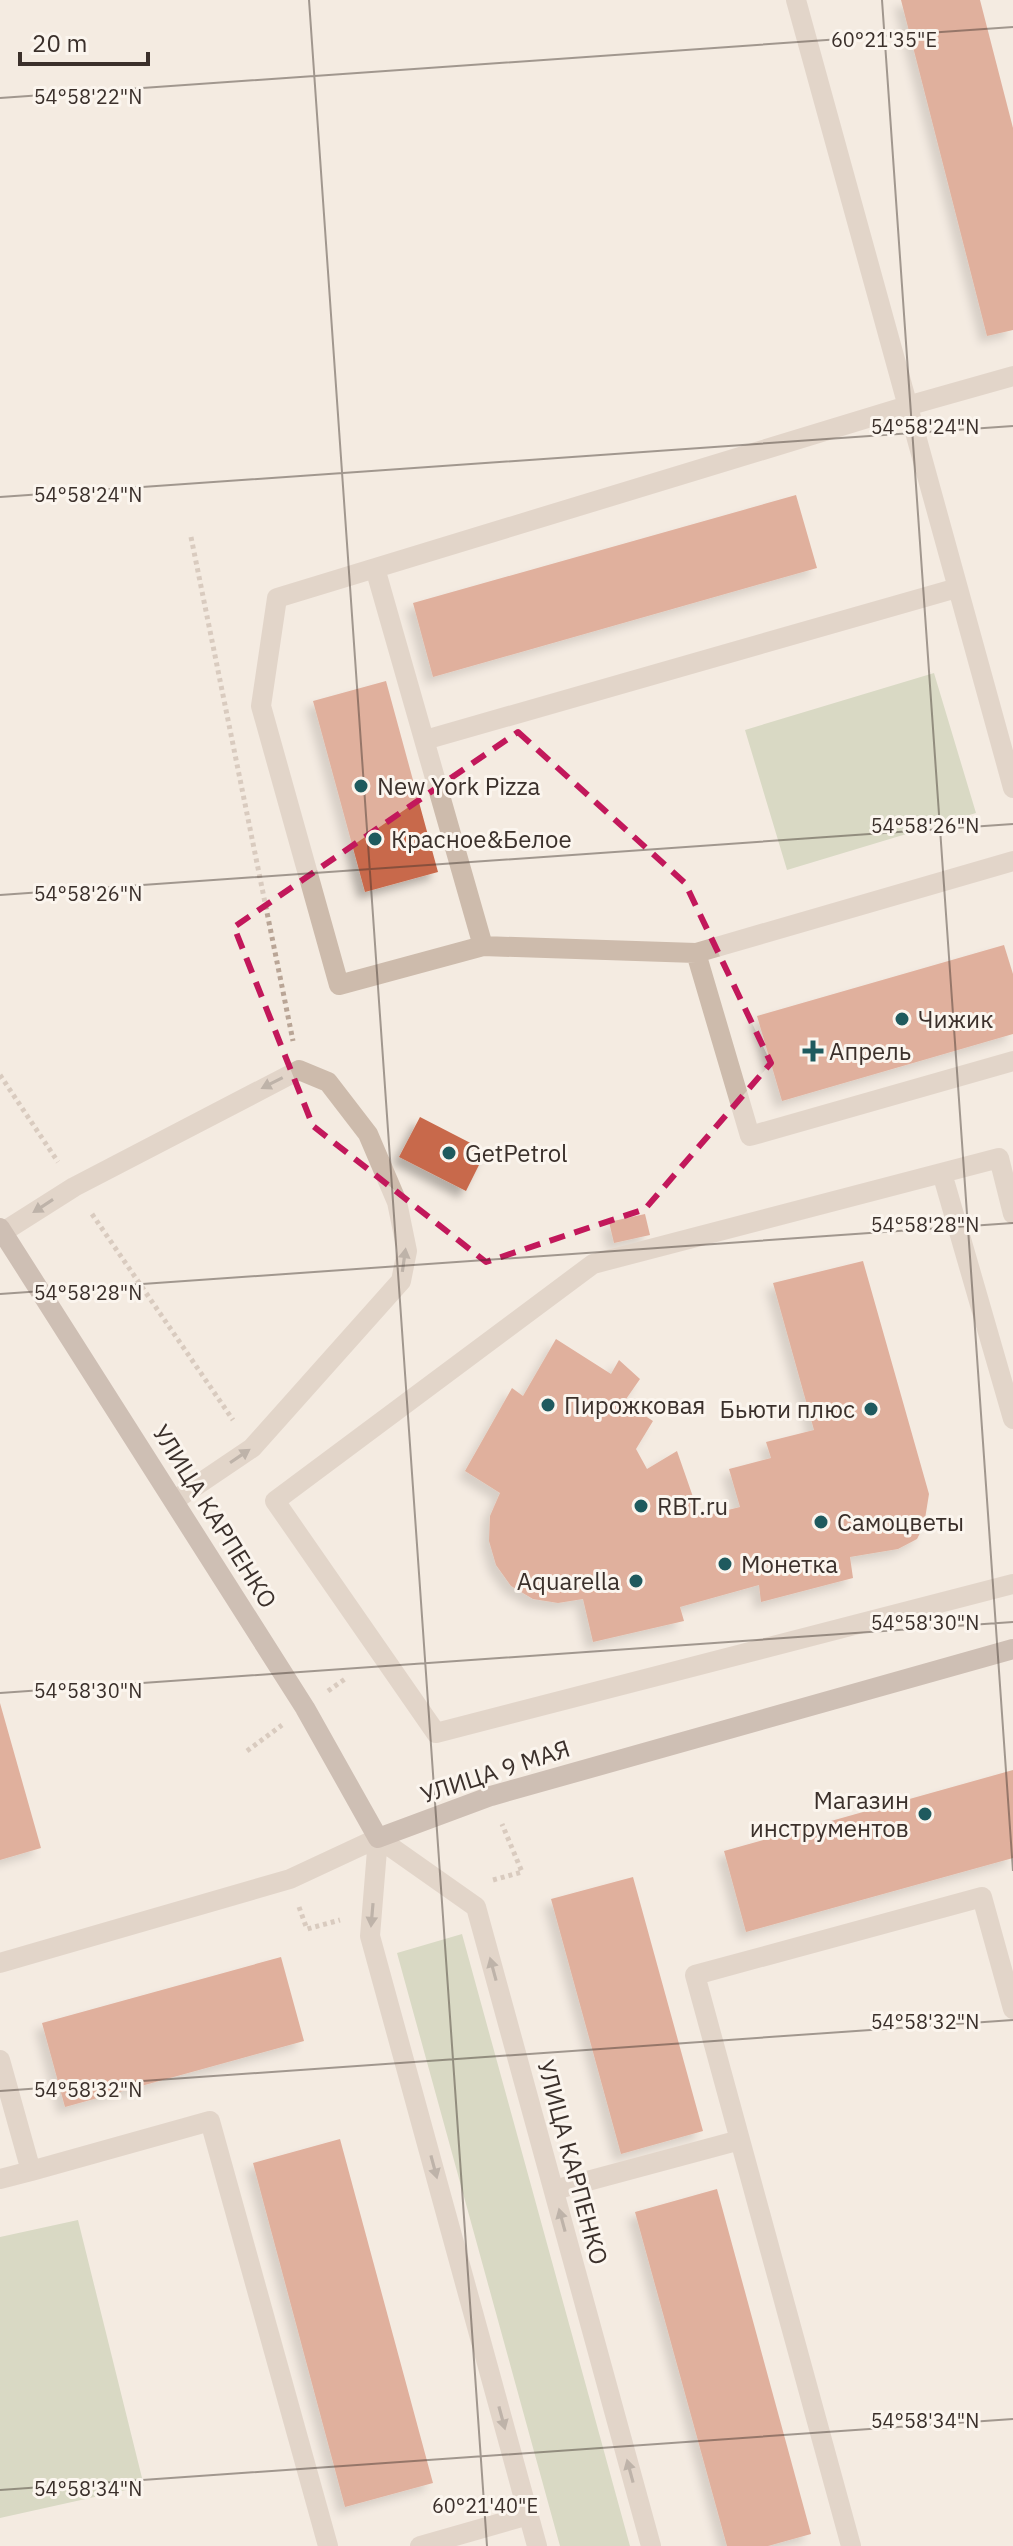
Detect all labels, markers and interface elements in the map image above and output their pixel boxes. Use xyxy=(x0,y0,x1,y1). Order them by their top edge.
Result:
scale bar xyxy=(20,16,148,66)
text: 60°21'35"E xyxy=(831,26,937,53)
text: 20 m xyxy=(32,27,87,59)
text: 54°58'22"N xyxy=(34,83,142,110)
text: 54°58'24"N xyxy=(871,413,979,440)
text: 54°58'24"N xyxy=(34,481,142,508)
place label: New York Pizza xyxy=(377,770,541,802)
marker: New York Pizza xyxy=(352,777,370,795)
text: 54°58'26"N xyxy=(871,812,979,839)
place label: Красное&Белое xyxy=(391,823,572,855)
marker: Красное&Белое xyxy=(366,830,384,848)
text: 54°58'26"N xyxy=(34,880,142,907)
place label: Чижик xyxy=(918,1003,993,1035)
marker: Чижик xyxy=(893,1010,911,1028)
place label: Апрель xyxy=(829,1035,911,1067)
marker: Апрель xyxy=(804,1042,822,1060)
one-way arrow xyxy=(261,1077,284,1090)
place label: GetPetrol xyxy=(465,1137,568,1169)
marker: GetPetrol xyxy=(440,1144,458,1162)
one-way arrow xyxy=(33,1199,54,1214)
text: 54°58'28"N xyxy=(871,1211,979,1238)
one-way arrow xyxy=(398,1247,411,1272)
text: 54°58'28"N xyxy=(34,1279,142,1306)
place label: Пирожковая xyxy=(564,1389,705,1421)
place label: Бьюти плюс xyxy=(720,1393,855,1425)
marker: Пирожковая xyxy=(539,1396,557,1414)
marker: Бьюти плюс xyxy=(862,1400,880,1418)
street label: УЛИЦА КАРПЕНКО xyxy=(146,1418,284,1614)
one-way arrow xyxy=(229,1449,250,1464)
place label: RBT.ru xyxy=(657,1490,728,1522)
marker: RBT.ru xyxy=(632,1497,650,1515)
place label: Самоцветы xyxy=(837,1506,964,1538)
marker: Самоцветы xyxy=(812,1513,830,1531)
place label: Монетка xyxy=(741,1548,838,1580)
marker: Монетка xyxy=(716,1555,734,1573)
place label: Aquarella xyxy=(517,1565,620,1597)
marker: Aquarella xyxy=(627,1572,645,1590)
text: 54°58'30"N xyxy=(871,1609,979,1636)
text: 54°58'30"N xyxy=(34,1677,142,1704)
street label: УЛИЦА 9 МАЯ xyxy=(416,1732,574,1810)
place label: Магазин инструментов xyxy=(750,1784,909,1844)
marker: Магазин инструментов xyxy=(916,1805,934,1823)
one-way arrow xyxy=(365,1903,378,1928)
one-way arrow xyxy=(486,1957,499,1981)
text: 54°58'32"N xyxy=(871,2008,979,2035)
street label: УЛИЦА КАРПЕНКО xyxy=(530,2056,616,2268)
text: 54°58'32"N xyxy=(34,2076,142,2103)
one-way arrow xyxy=(428,2154,440,2179)
one-way arrow xyxy=(555,2207,568,2231)
one-way arrow xyxy=(497,2405,509,2430)
text: 54°58'34"N xyxy=(871,2407,979,2434)
one-way arrow xyxy=(624,2458,636,2483)
text: 54°58'34"N xyxy=(34,2475,142,2502)
text: 60°21'40"E xyxy=(432,2492,538,2519)

